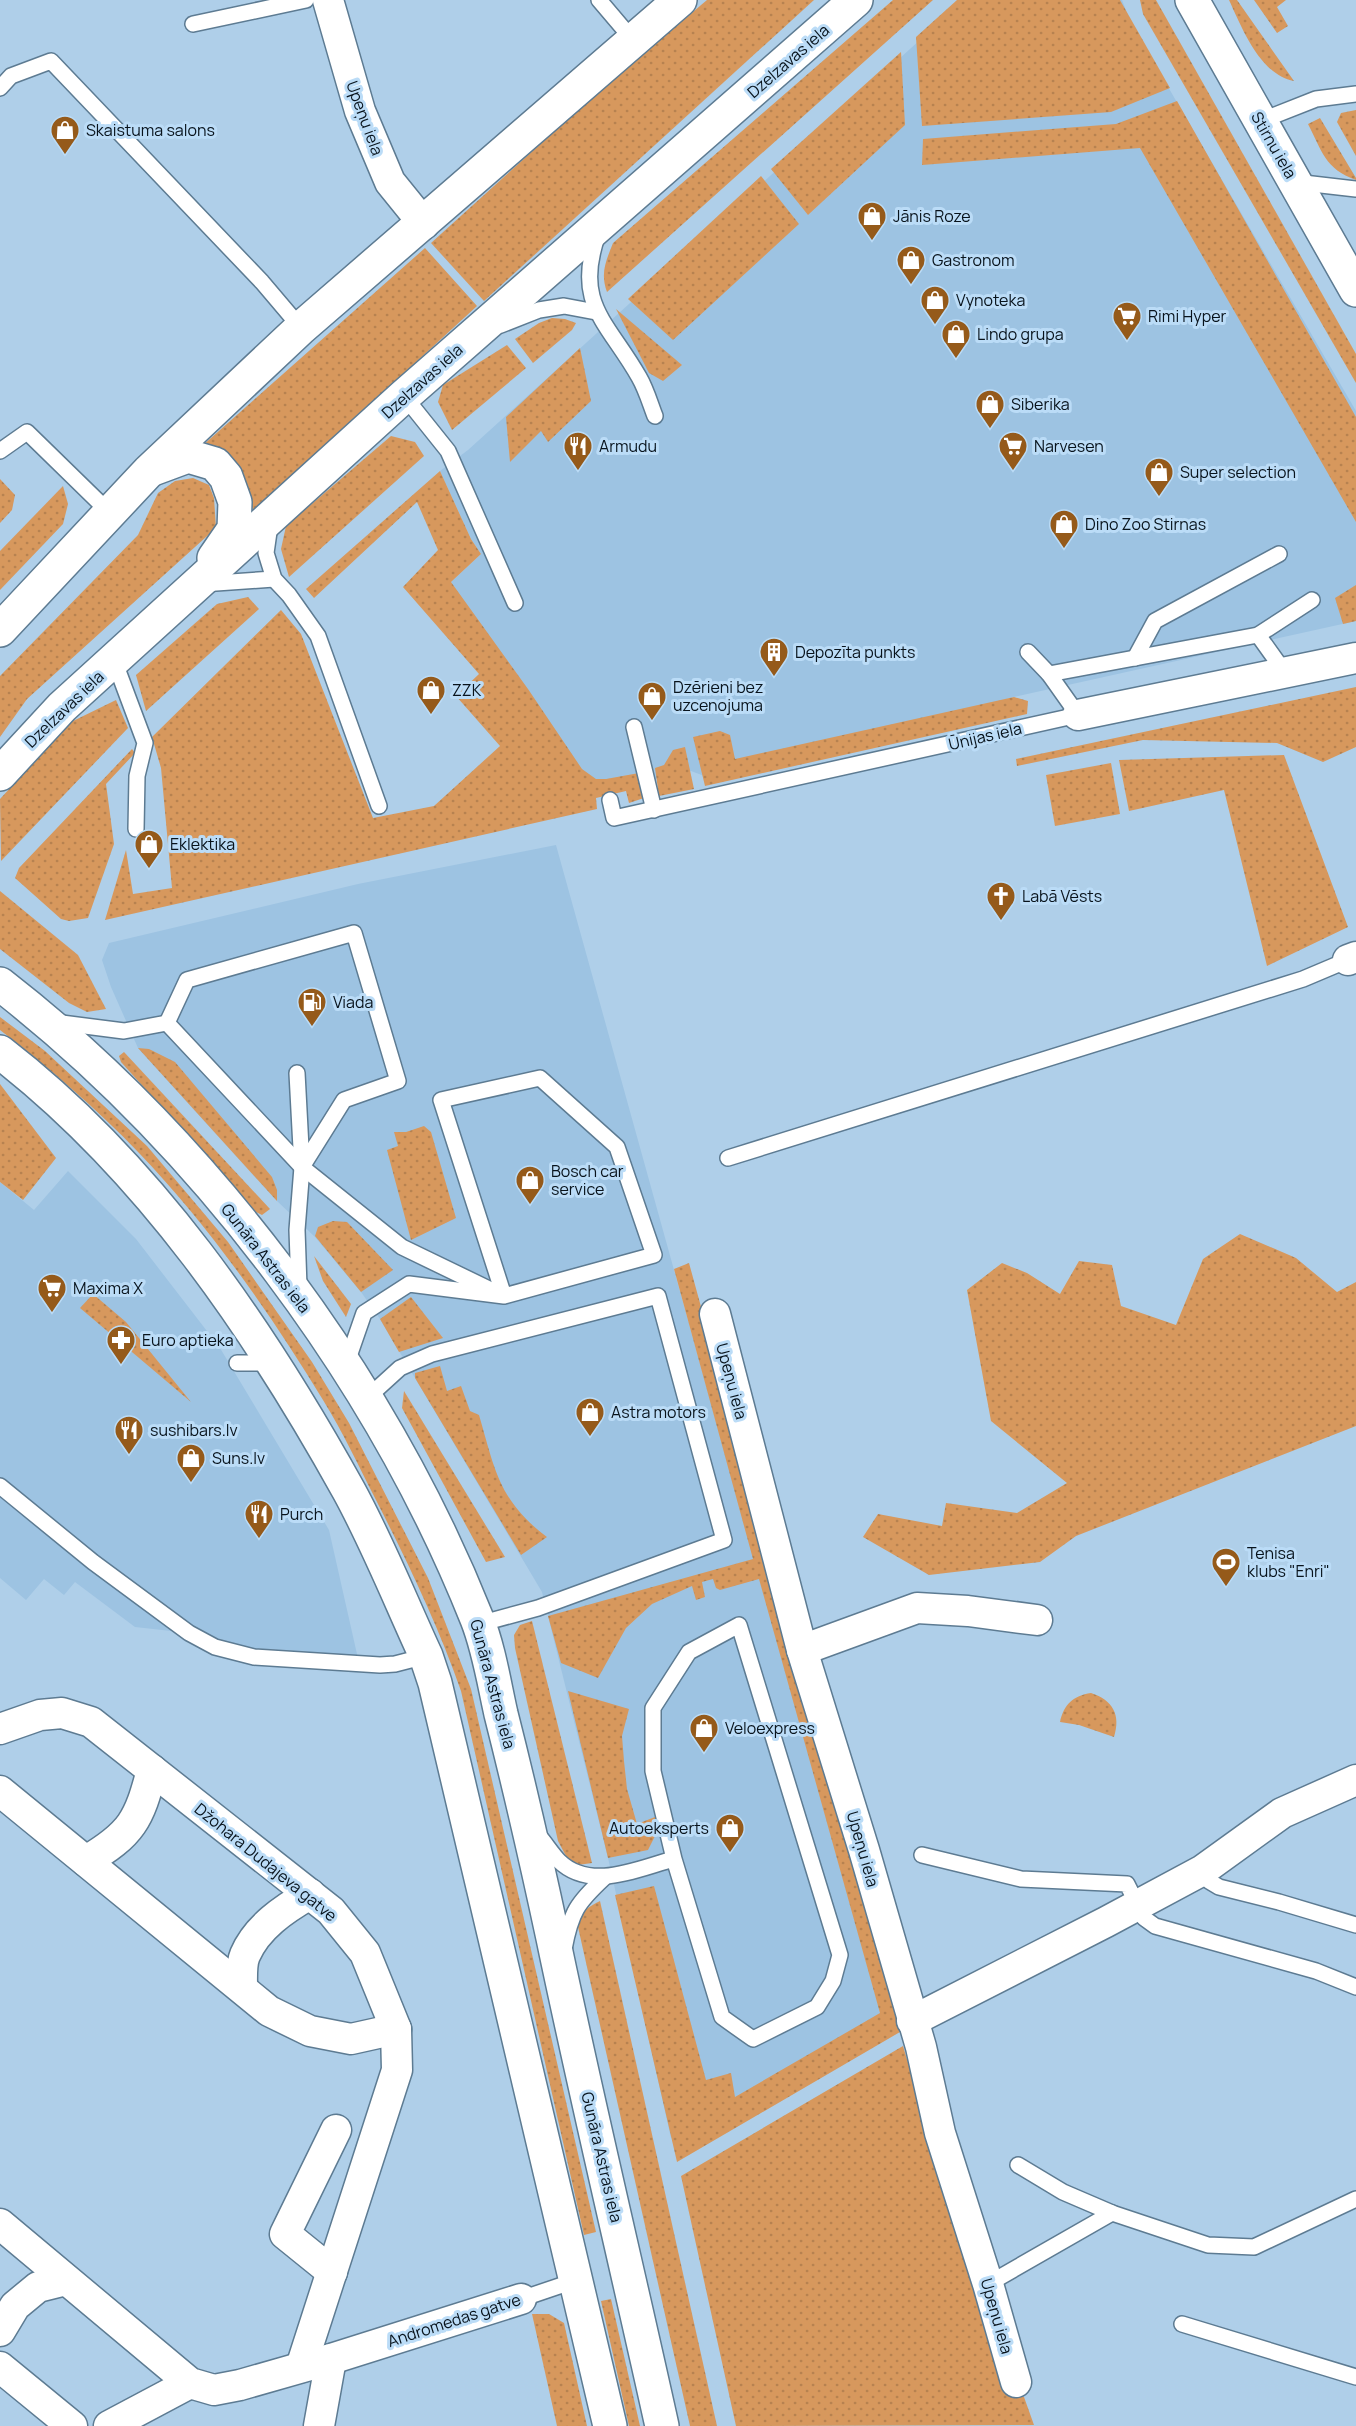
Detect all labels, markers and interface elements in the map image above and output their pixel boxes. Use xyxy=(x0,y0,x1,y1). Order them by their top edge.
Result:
street label: Dzelzavas iela xyxy=(742,19,834,103)
street label: Upeņu iela xyxy=(341,78,389,158)
street label: Stirnu iela xyxy=(1246,108,1302,182)
shop icon: Skaistuma salons xyxy=(49,114,81,156)
place label: Skaistuma salons xyxy=(86,119,215,141)
shop icon: Jānis Roze xyxy=(856,200,888,242)
place label: Jānis Roze xyxy=(893,205,971,227)
shop icon: Gastronom xyxy=(895,244,927,286)
place label: Gastronom xyxy=(932,249,1015,271)
shop icon: Vynoteka xyxy=(919,284,951,326)
place label: Vynoteka xyxy=(956,289,1025,311)
supermarket icon: Rimi Hyper xyxy=(1111,300,1143,342)
place label: Rimi Hyper xyxy=(1148,305,1227,327)
shop icon: Lindo grupa xyxy=(940,318,972,360)
place label: Lindo grupa xyxy=(977,323,1064,345)
street label: Dzelzavas iela xyxy=(377,339,467,423)
shop icon: Siberika xyxy=(974,388,1006,430)
place label: Siberika xyxy=(1011,393,1070,415)
restaurant icon: Armudu xyxy=(562,430,594,472)
supermarket icon: Narvesen xyxy=(997,430,1029,472)
place label: Armudu xyxy=(599,435,657,457)
place label: Narvesen xyxy=(1034,435,1104,457)
shop icon: Super selection xyxy=(1143,456,1175,498)
place label: Super selection xyxy=(1180,461,1296,483)
shop icon: Dino Zoo Stirnas xyxy=(1048,508,1080,550)
place label: Dino Zoo Stirnas xyxy=(1085,513,1206,535)
building icon: Depozīta punkts xyxy=(758,636,790,678)
place label: Depozīta punkts xyxy=(795,641,915,663)
street label: Dzelzavas iela xyxy=(20,666,108,752)
shop icon: ZZK xyxy=(415,674,447,716)
place label: Dzērieni bez uzcenojuma xyxy=(673,676,763,716)
place label: ZZK xyxy=(452,679,482,701)
shop icon: Dzērieni bez uzcenojuma xyxy=(636,680,668,722)
street label: Ūnijas iela xyxy=(946,717,1024,755)
shop icon: Eklektika xyxy=(133,828,165,870)
place label: Eklektika xyxy=(170,833,235,855)
church icon: Labā Vēsts xyxy=(985,880,1017,922)
place label: Labā Vēsts xyxy=(1022,885,1102,907)
fuel station icon: Viada xyxy=(296,986,328,1028)
place label: Viada xyxy=(333,991,373,1013)
place label: Bosch car service xyxy=(551,1160,624,1200)
shop icon: Bosch car service xyxy=(514,1164,546,1206)
street label: Gunāra Astras iela xyxy=(216,1199,316,1317)
supermarket icon: Maxima X xyxy=(36,1272,68,1314)
place label: Maxima X xyxy=(73,1277,143,1299)
pharmacy icon: Euro aptieka xyxy=(105,1324,137,1366)
place label: Euro aptieka xyxy=(142,1329,234,1351)
street label: Upeņu iela xyxy=(711,1340,753,1422)
shop icon: Astra motors xyxy=(574,1396,606,1438)
place label: Astra motors xyxy=(611,1401,706,1423)
restaurant icon: sushibars.lv xyxy=(113,1414,145,1456)
place label: sushibars.lv xyxy=(150,1419,238,1441)
shop icon: Suns.lv xyxy=(175,1442,207,1484)
place label: Suns.lv xyxy=(212,1447,265,1469)
restaurant icon: Purch xyxy=(243,1498,275,1540)
place label: Purch xyxy=(280,1503,323,1525)
place label: Tenisa klubs "Enri" xyxy=(1247,1542,1330,1582)
sports icon: Tenisa klubs "Enri" xyxy=(1210,1546,1242,1588)
street label: Gunāra Astras iela xyxy=(465,1617,521,1751)
shop icon: Veloexpress xyxy=(688,1712,720,1754)
place label: Veloexpress xyxy=(725,1717,815,1739)
street label: Džohara Dudajeva gatve xyxy=(190,1798,342,1926)
street label: Upeņu iela xyxy=(842,1808,884,1890)
shop icon: Autoeksperts xyxy=(714,1812,746,1854)
place label: Autoeksperts xyxy=(609,1817,709,1839)
street label: Gunāra Astras iela xyxy=(576,2090,628,2224)
street label: Upeņu iela xyxy=(976,2275,1018,2357)
street label: Andromedas gatve xyxy=(385,2288,523,2352)

